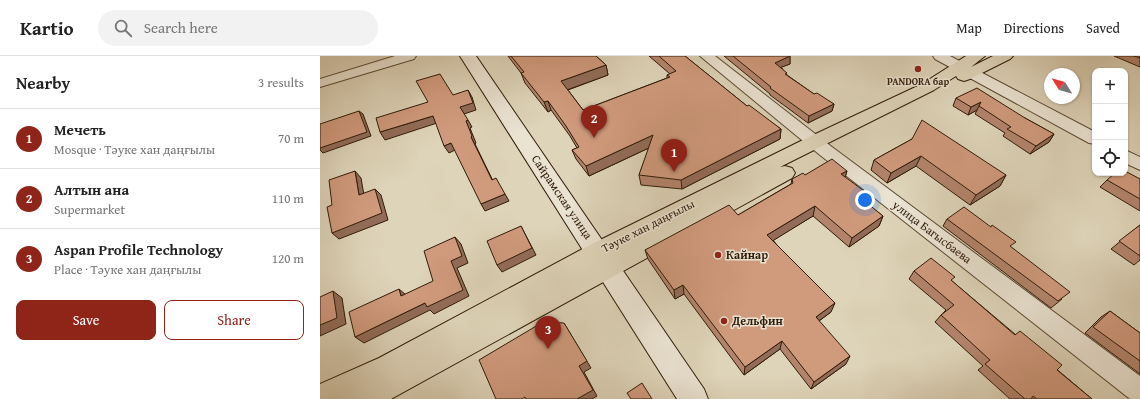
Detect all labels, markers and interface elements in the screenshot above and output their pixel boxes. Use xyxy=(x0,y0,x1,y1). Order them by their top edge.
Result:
search box xyxy=(98,10,378,46)
text: Kartio xyxy=(20,14,74,42)
icon: search xyxy=(112,17,134,39)
text: Search here xyxy=(144,17,218,38)
text: Map xyxy=(956,18,982,38)
text: Directions xyxy=(1004,18,1064,38)
text: Saved xyxy=(1086,18,1120,38)
marker: PANDORA бар xyxy=(913,64,923,74)
north arrow xyxy=(1044,68,1080,104)
map controls xyxy=(1092,68,1128,176)
button: + xyxy=(1092,68,1128,104)
text: Nearby xyxy=(16,70,70,95)
text: 3 results xyxy=(258,73,304,92)
place label: PANDORA бар xyxy=(887,74,949,89)
button: − xyxy=(1092,104,1128,140)
pin: 2 xyxy=(581,105,607,138)
text: Мечеть xyxy=(54,119,106,140)
text: 1 xyxy=(26,129,32,148)
text: 70 m xyxy=(278,129,304,148)
pin: 1 xyxy=(661,139,687,172)
text: Mosque · Тәуке хан даңғылы xyxy=(54,140,215,159)
button: locate xyxy=(1092,140,1128,176)
street label: Сайрамская улица xyxy=(528,151,597,243)
text: Алтын ана xyxy=(54,179,129,200)
text: 2 xyxy=(26,189,32,208)
text: 110 m xyxy=(272,189,304,208)
your location xyxy=(855,190,875,210)
street label: Тәуке хан даңғылы xyxy=(598,195,698,256)
street label: улица Багысбаева xyxy=(888,196,976,267)
text: Supermarket xyxy=(54,200,125,219)
text: Aspan Profile Technology xyxy=(54,239,223,260)
place label: Кайнар xyxy=(726,246,768,263)
text: 3 xyxy=(26,249,32,268)
text: 120 m xyxy=(272,249,304,268)
marker: Кайнар xyxy=(713,250,723,260)
text: Place · Тәуке хан даңғылы xyxy=(54,260,201,279)
button: Save xyxy=(16,300,156,340)
button: Share xyxy=(164,300,304,340)
place label: Дельфин xyxy=(731,312,783,329)
pin: 3 xyxy=(535,316,561,349)
marker: Дельфин xyxy=(719,316,729,326)

